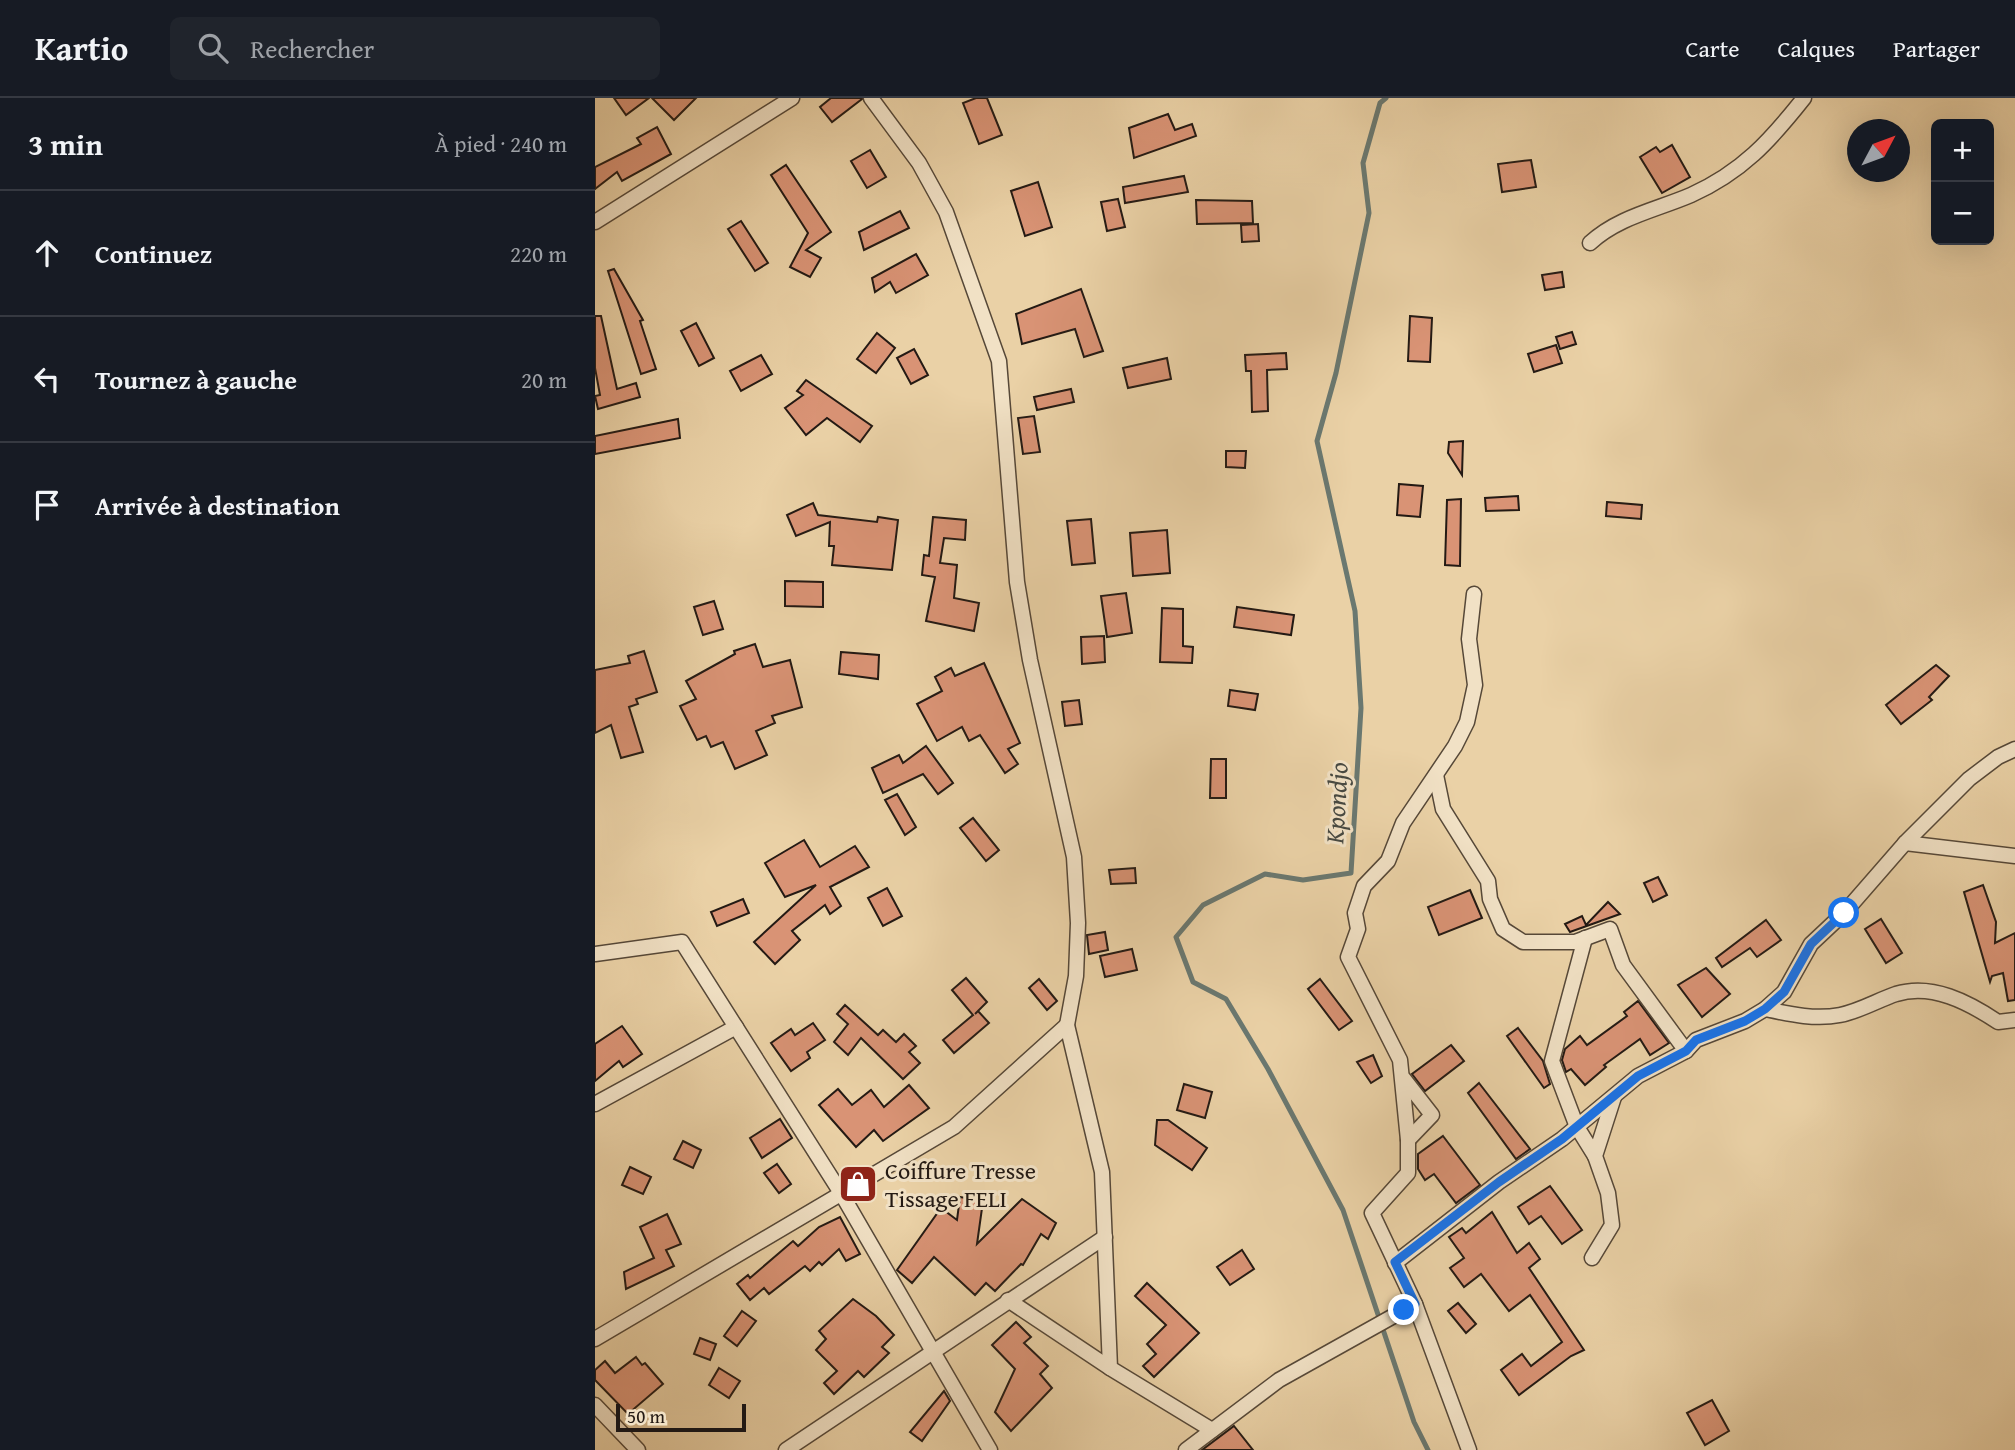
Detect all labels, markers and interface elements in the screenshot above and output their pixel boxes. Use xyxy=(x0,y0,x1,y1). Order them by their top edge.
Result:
search box xyxy=(170,17,660,80)
text: Kartio xyxy=(35,24,128,72)
icon: search xyxy=(194,29,232,67)
text: Rechercher xyxy=(250,29,374,68)
text: Carte xyxy=(1685,31,1739,66)
text: Calques xyxy=(1777,31,1855,66)
text: Partager xyxy=(1893,31,1980,66)
north arrow xyxy=(1847,119,1910,182)
map controls xyxy=(1931,119,1994,245)
button: + xyxy=(1931,119,1994,182)
text: 3 min xyxy=(28,122,103,166)
text: À pied · 240 m xyxy=(435,127,567,160)
button: − xyxy=(1931,182,1994,245)
icon: ahead xyxy=(28,234,66,272)
text: Continuez xyxy=(95,234,212,273)
text: 220 m xyxy=(510,237,567,270)
icon: left xyxy=(28,360,66,398)
text: Tournez à gauche xyxy=(95,360,297,399)
text: 20 m xyxy=(521,363,567,396)
icon: arrive xyxy=(28,486,66,524)
text: Arrivée à destination xyxy=(95,486,340,525)
water label: Kpondjo xyxy=(1314,761,1358,846)
route start xyxy=(1828,897,1859,928)
place label: Coiffure Tresse Tissage FELI xyxy=(885,1153,1036,1216)
shop icon: Coiffure Tresse Tissage FELI xyxy=(837,1163,879,1205)
route end xyxy=(1388,1294,1419,1325)
scale bar xyxy=(616,1401,745,1433)
text: 50 m xyxy=(627,1402,665,1430)

